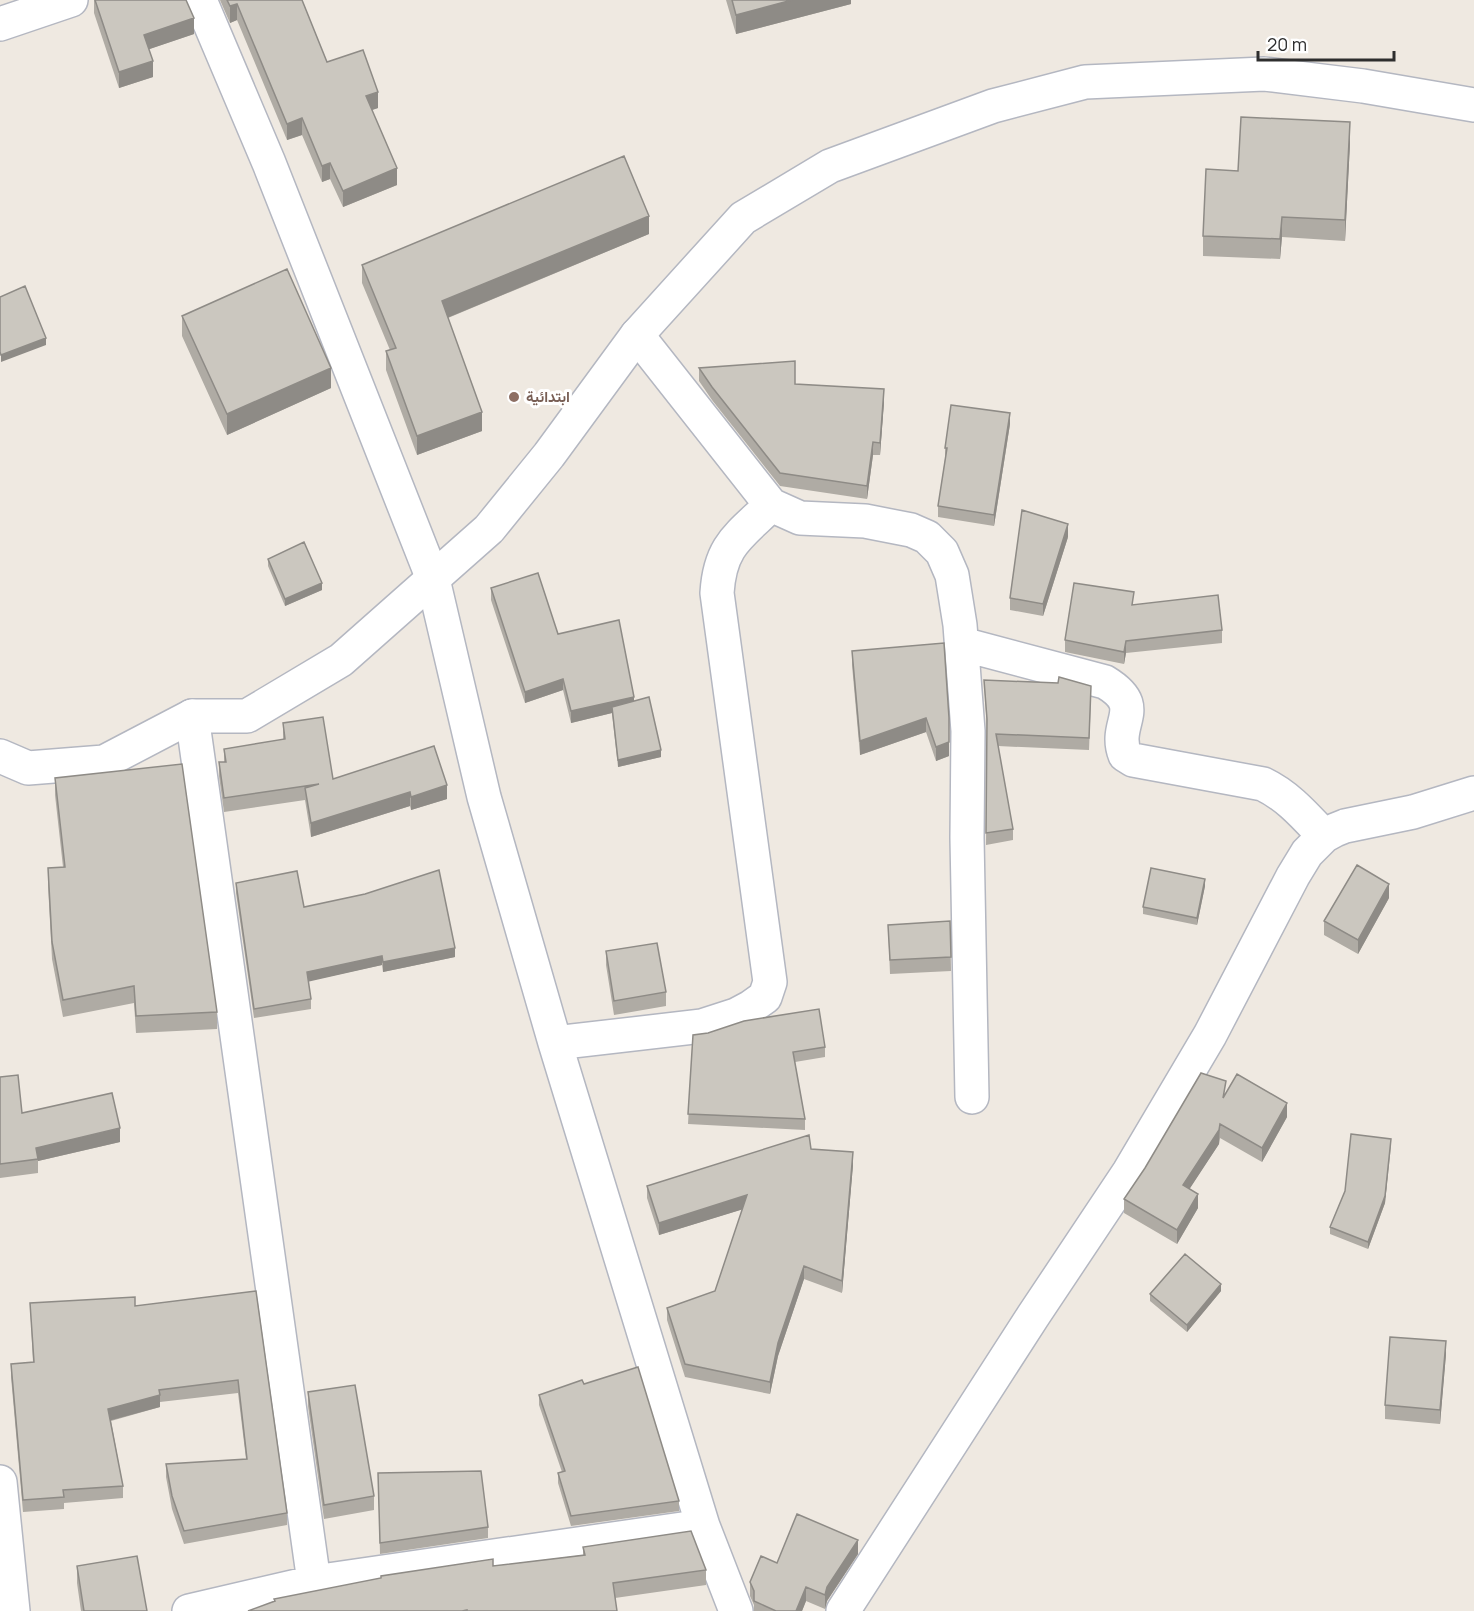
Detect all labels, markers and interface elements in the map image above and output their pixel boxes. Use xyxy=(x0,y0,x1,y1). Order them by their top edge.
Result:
scale bar xyxy=(1258,24,1394,62)
text: 20 m xyxy=(1267,32,1307,56)
place label: ابتدائية xyxy=(526,386,570,407)
marker: ابتدائية xyxy=(507,390,521,404)

